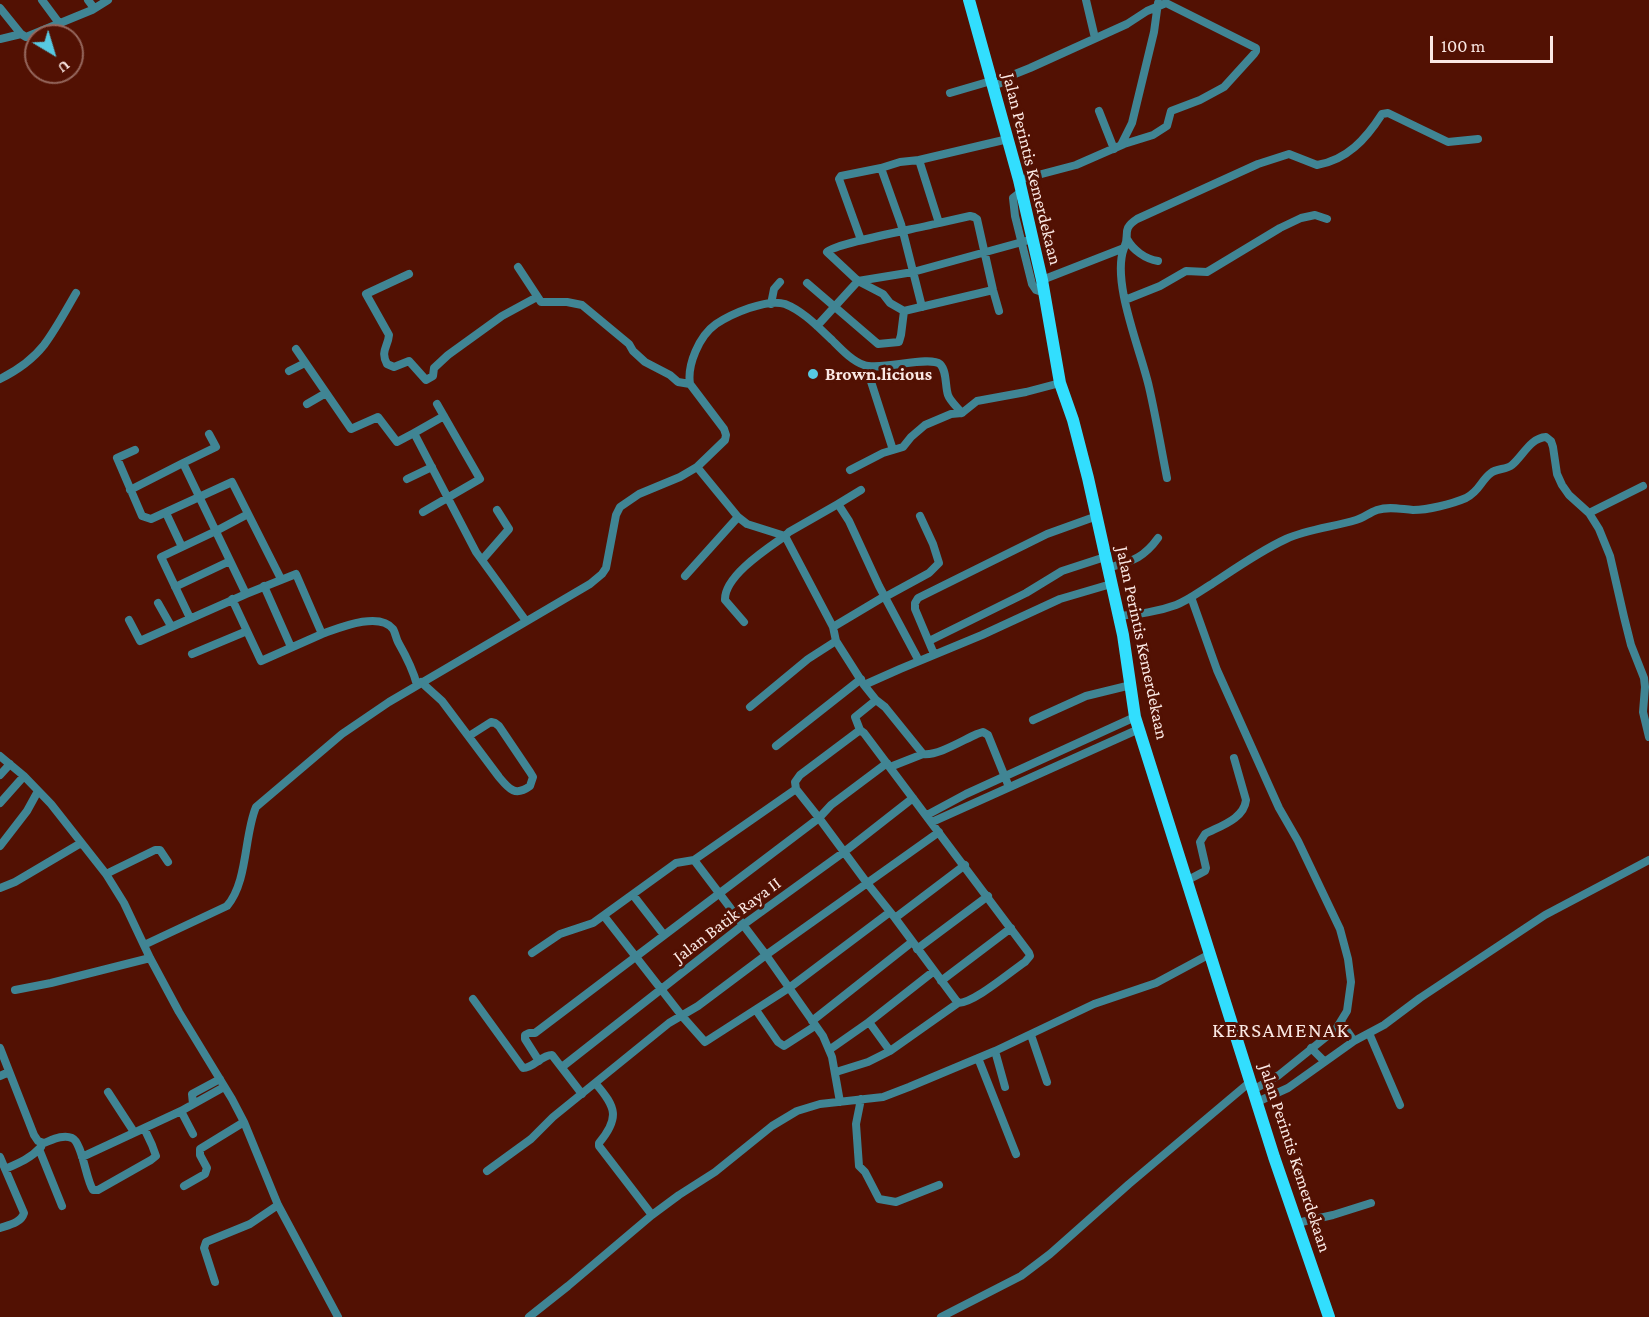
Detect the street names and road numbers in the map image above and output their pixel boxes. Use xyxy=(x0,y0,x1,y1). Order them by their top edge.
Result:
street label: Jalan Perintis Kemerdekaan xyxy=(998,71,1066,267)
street label: Jalan Perintis Kemerdekaan xyxy=(1111,544,1173,742)
street label: Jalan Batik Raya II xyxy=(669,872,785,968)
street label: Jalan Perintis Kemerdekaan xyxy=(1254,1061,1336,1255)

